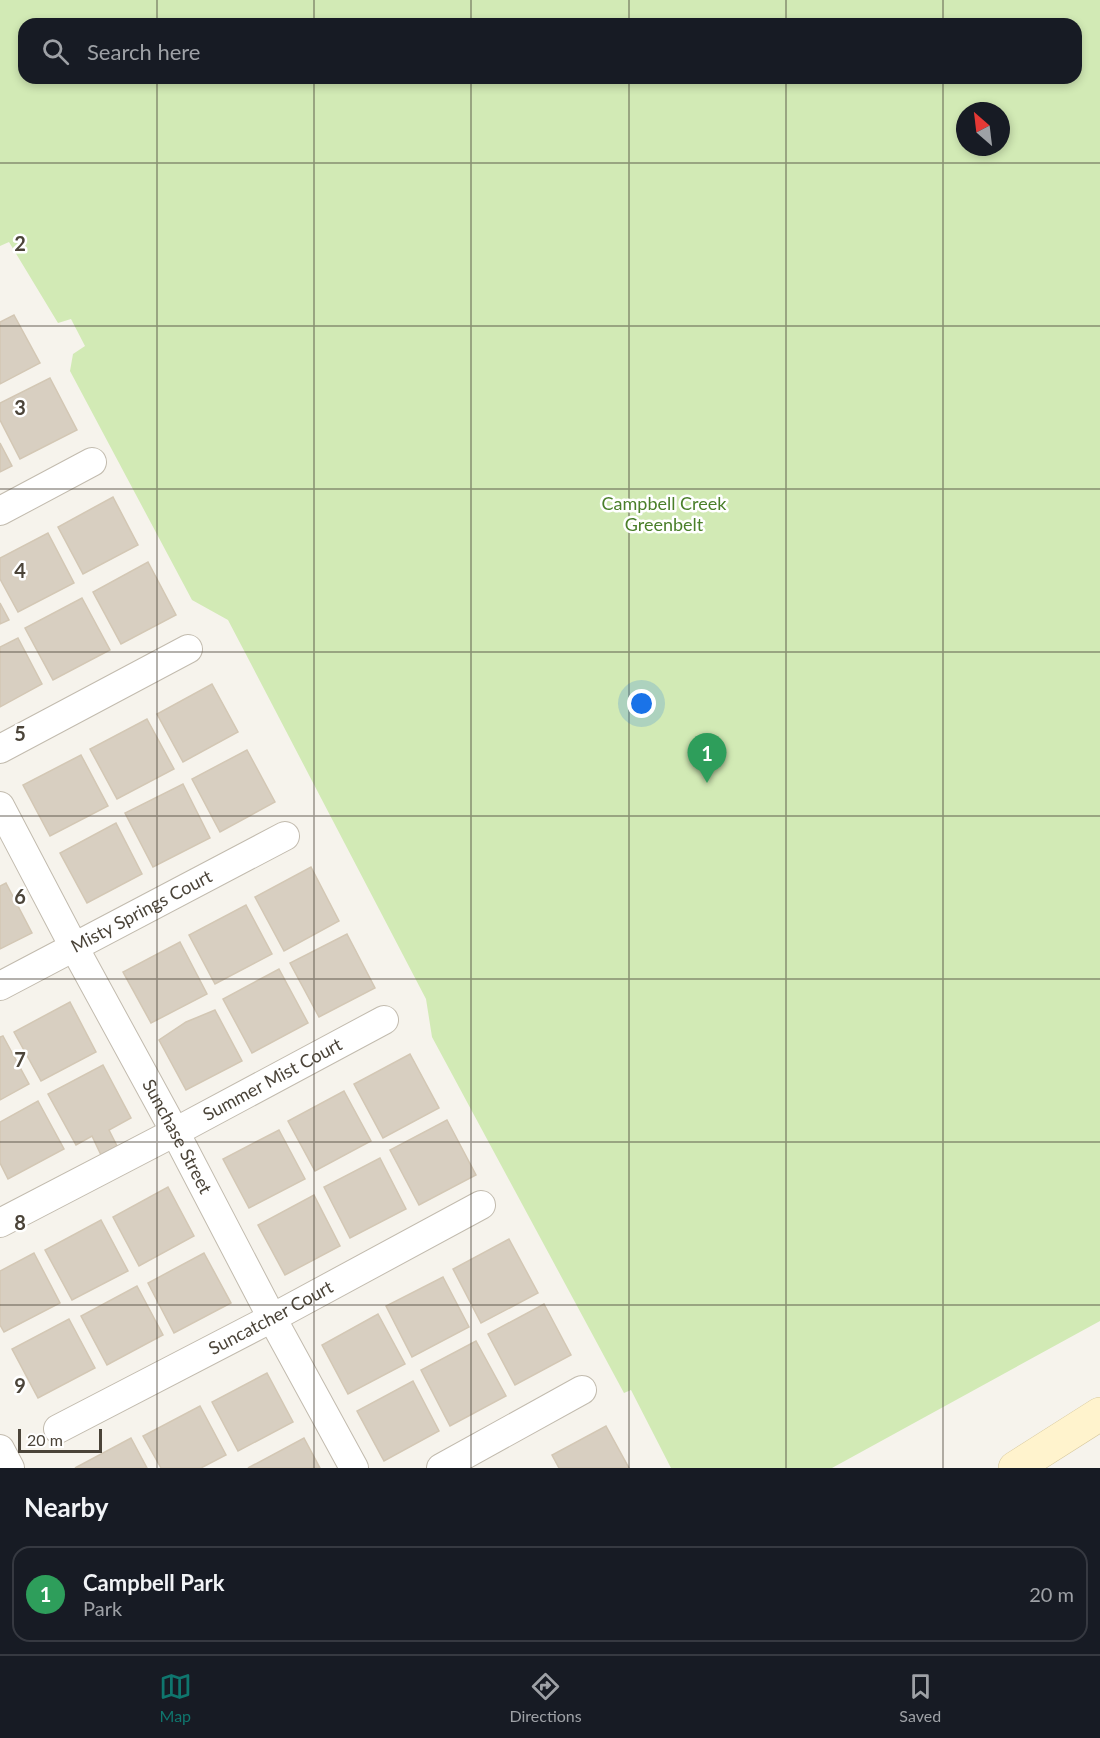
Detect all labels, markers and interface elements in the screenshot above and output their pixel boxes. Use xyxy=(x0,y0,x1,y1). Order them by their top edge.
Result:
search box xyxy=(18,18,1082,84)
icon: search xyxy=(39,35,72,68)
text: Search here xyxy=(87,38,200,65)
north arrow xyxy=(956,102,1010,156)
text: 2 xyxy=(14,231,26,255)
text: 3 xyxy=(14,395,26,419)
park label: Campbell Creek Greenbelt xyxy=(602,492,727,535)
text: 4 xyxy=(14,558,26,582)
your location xyxy=(627,689,656,718)
text: 5 xyxy=(14,721,26,745)
pin: 1 xyxy=(688,734,726,783)
street label: Misty Springs Court xyxy=(67,864,216,957)
text: 6 xyxy=(14,884,26,908)
street label: Summer Mist Court xyxy=(199,1032,346,1125)
text: 7 xyxy=(14,1047,26,1071)
street label: Sunchase Street xyxy=(138,1075,217,1198)
text: 8 xyxy=(14,1210,26,1234)
street label: Suncatcher Court xyxy=(204,1275,337,1359)
text: 9 xyxy=(14,1373,26,1397)
scale bar xyxy=(18,1426,102,1454)
text: 20 m xyxy=(27,1430,63,1449)
text: Nearby xyxy=(24,1491,109,1523)
text: Campbell Park xyxy=(83,1569,225,1596)
text: 1 xyxy=(40,1582,51,1606)
text: 20 m xyxy=(1029,1582,1074,1606)
text: Park xyxy=(83,1596,122,1620)
tab: Map xyxy=(159,1670,192,1725)
tab: Directions xyxy=(509,1670,582,1725)
tab: Saved xyxy=(899,1670,941,1725)

